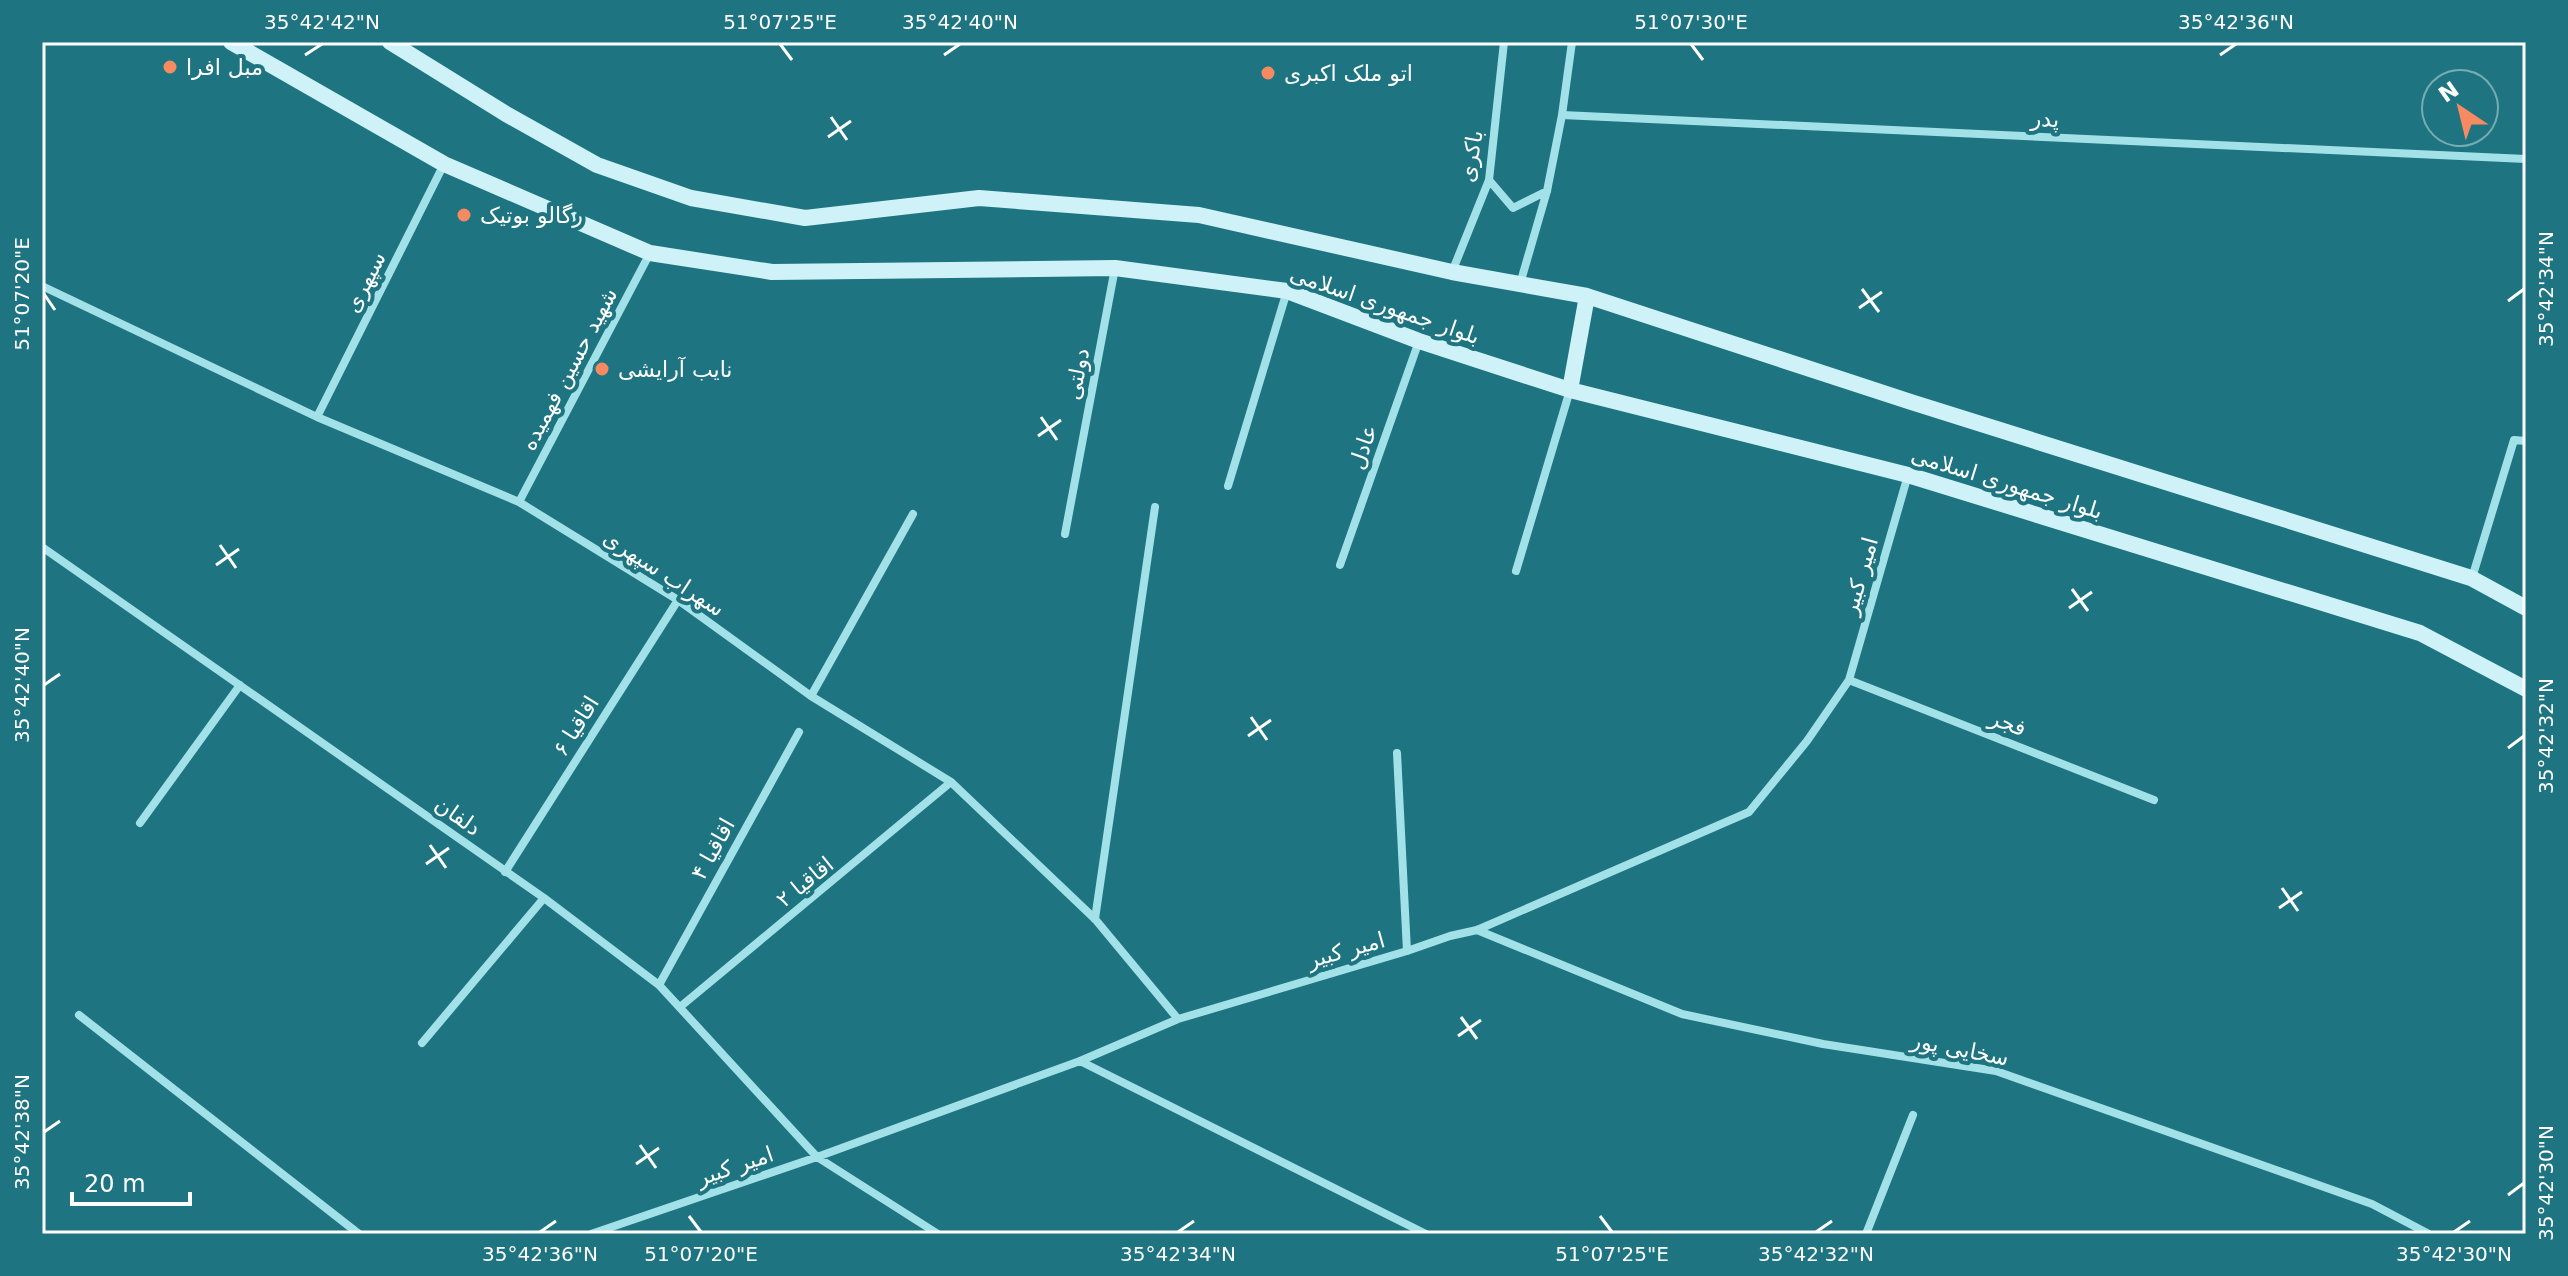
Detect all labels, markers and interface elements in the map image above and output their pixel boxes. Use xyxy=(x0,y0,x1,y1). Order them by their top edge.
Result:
text: 35°42'42"N xyxy=(264,10,380,34)
text: 51°07'25"E xyxy=(723,10,837,34)
text: 35°42'40"N xyxy=(902,10,1018,34)
text: 51°07'30"E xyxy=(1634,10,1748,34)
text: 35°42'36"N xyxy=(2178,10,2294,34)
place label: مبل افرا xyxy=(186,55,263,80)
marker: مبل افرا xyxy=(161,58,179,76)
place label: اتو ملک اکبری xyxy=(1284,61,1413,86)
marker: اتو ملک اکبری xyxy=(1259,64,1277,82)
north arrow xyxy=(2420,68,2500,148)
text: N xyxy=(2434,77,2464,108)
street label: پدر xyxy=(2029,106,2060,133)
street label: باکری xyxy=(1454,128,1488,184)
place label: رگالو بوتیک xyxy=(480,203,583,228)
marker: رگالو بوتیک xyxy=(455,206,473,224)
text: 35°42'34"N xyxy=(2534,231,2558,347)
text: 51°07'20"E xyxy=(10,237,34,351)
street label: سپهری xyxy=(339,248,392,317)
street label: بلوار جمهوری اسلامی xyxy=(1287,261,1483,349)
street label: شهید حسین فهمیده xyxy=(516,283,622,455)
street label: دولتی xyxy=(1060,346,1094,402)
place label: نایب آرایشی xyxy=(618,356,732,382)
marker: نایب آرایشی xyxy=(593,360,611,378)
street label: عادل xyxy=(1344,421,1382,473)
street label: بلوار جمهوری اسلامی xyxy=(1908,442,2106,524)
street label: سهراب سپهری xyxy=(598,525,729,622)
street label: امیر کبیر xyxy=(1837,534,1883,619)
text: 35°42'40"N xyxy=(10,627,34,743)
text: 35°42'32"N xyxy=(2534,678,2558,794)
street label: اقاقیا ۶ xyxy=(548,691,604,761)
street label: فجر xyxy=(1985,704,2030,741)
street label: دلفان xyxy=(430,791,486,841)
street label: اقاقیا ۴ xyxy=(686,814,740,884)
street label: اقاقیا ۲ xyxy=(771,852,839,912)
street label: امیر کبیر xyxy=(1303,927,1388,973)
street label: سخایی پور xyxy=(1908,1027,2011,1072)
text: 35°42'38"N xyxy=(10,1074,34,1190)
text: 35°42'30"N xyxy=(2534,1125,2558,1241)
street label: امیر کبیر xyxy=(692,1141,777,1191)
scale bar xyxy=(72,1156,190,1206)
text: 20 m xyxy=(84,1170,146,1198)
text: 35°42'36"N xyxy=(482,1242,598,1266)
text: 51°07'20"E xyxy=(644,1242,758,1266)
text: 35°42'34"N xyxy=(1120,1242,1236,1266)
text: 51°07'25"E xyxy=(1555,1242,1669,1266)
text: 35°42'32"N xyxy=(1758,1242,1874,1266)
text: 35°42'30"N xyxy=(2396,1242,2512,1266)

